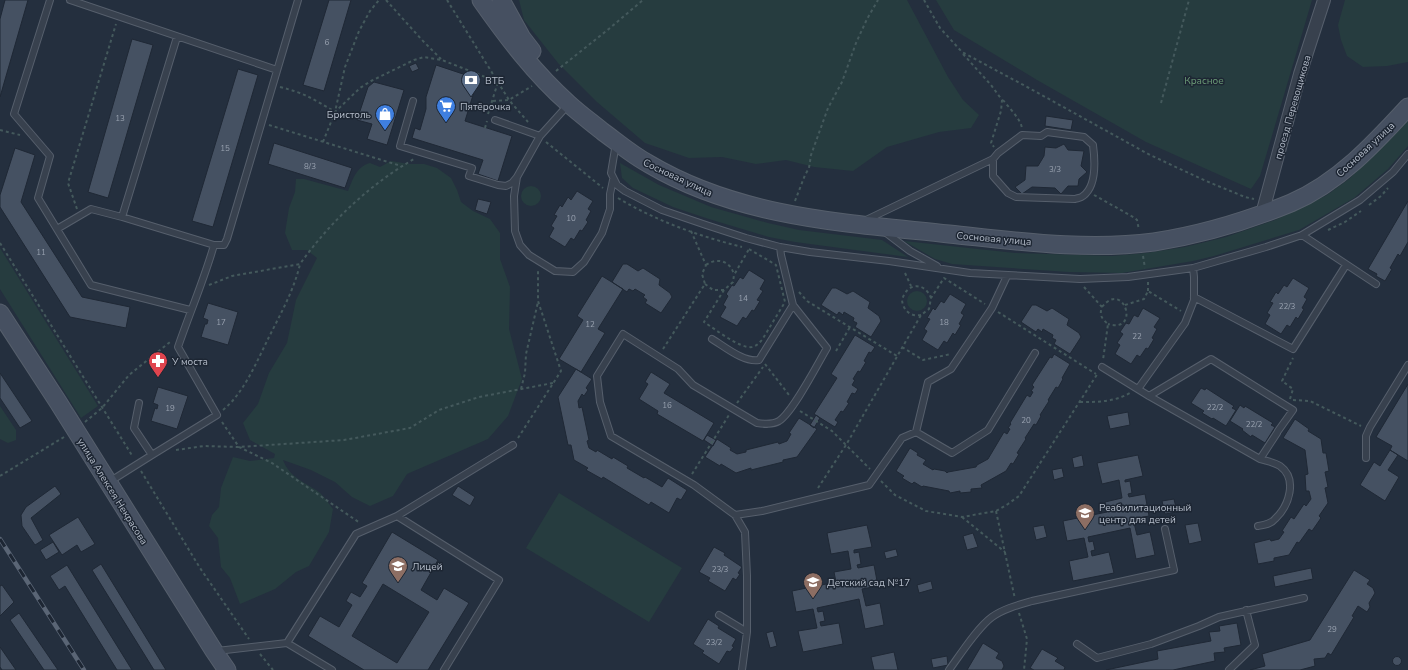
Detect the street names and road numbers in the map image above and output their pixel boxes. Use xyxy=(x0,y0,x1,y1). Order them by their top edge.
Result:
street label: проезд Перевощикова xyxy=(1271,54,1315,161)
street label: Сосновая улица xyxy=(1333,119,1398,181)
street label: Сосновая улица xyxy=(641,156,715,200)
street label: Сосновая улица xyxy=(956,229,1032,249)
street label: улица Алексея Некрасова xyxy=(74,436,151,547)

